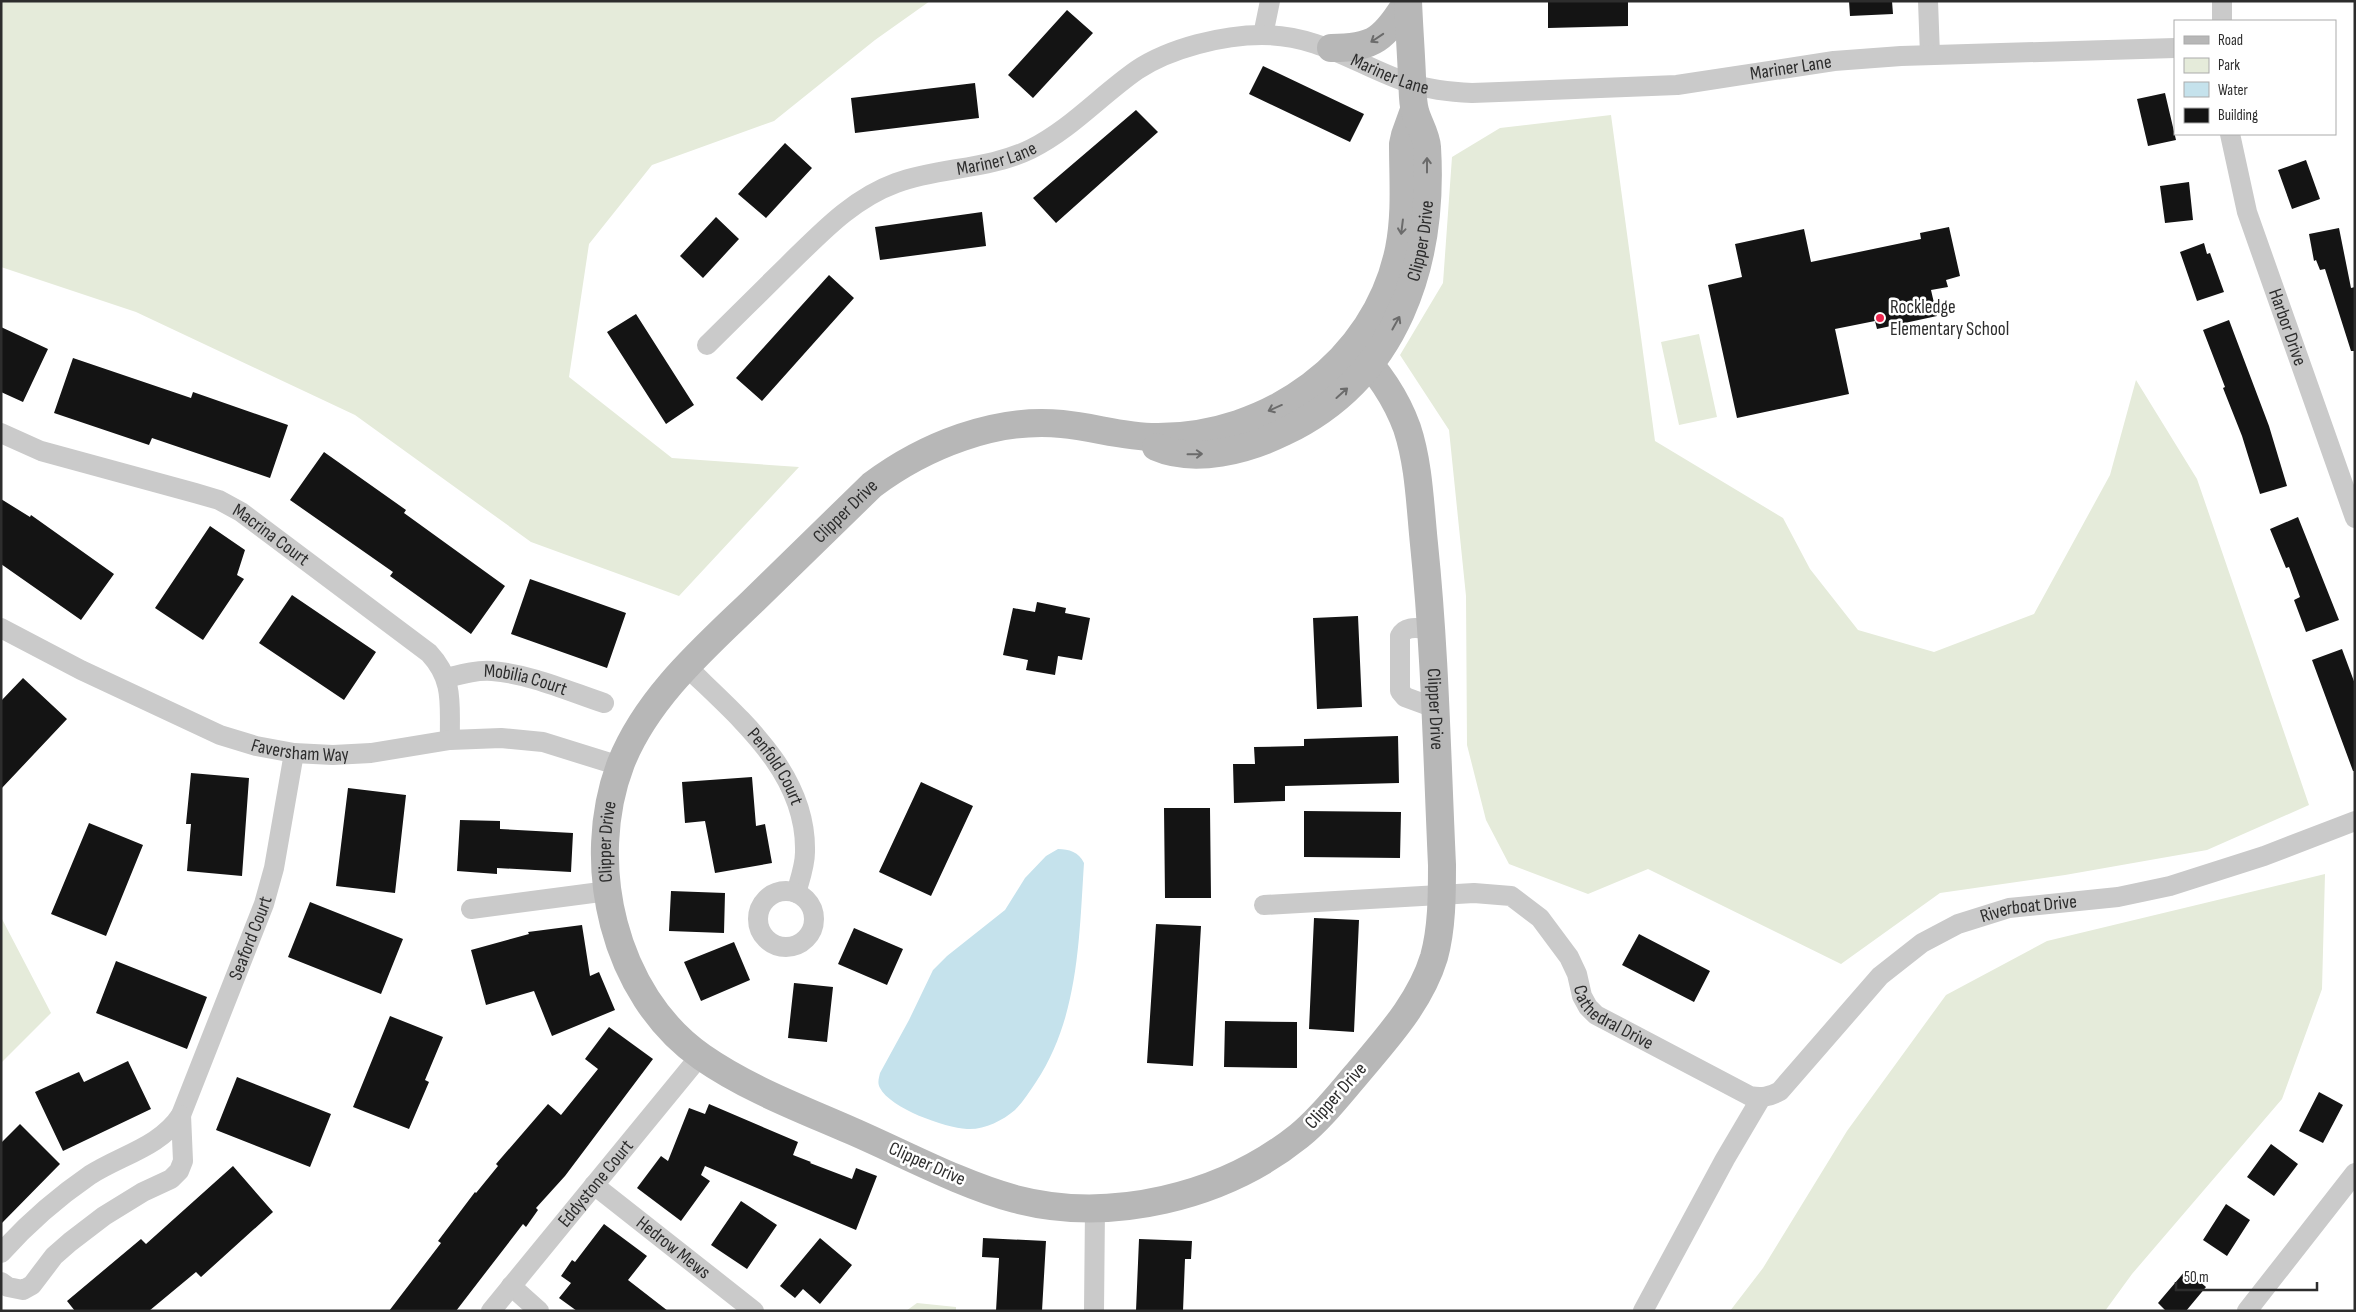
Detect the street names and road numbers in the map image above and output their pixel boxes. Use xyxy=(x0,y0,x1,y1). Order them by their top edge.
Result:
street label: Mariner Lane xyxy=(1347,48,1431,99)
street label: Mariner Lane xyxy=(1748,50,1833,85)
street label: Mariner Lane xyxy=(955,137,1041,180)
street label: Clipper Drive xyxy=(1402,200,1438,284)
street label: Harbor Drive xyxy=(2264,286,2312,369)
street label: Clipper Drive xyxy=(808,474,883,548)
street label: Macrina Court xyxy=(229,498,314,571)
street label: Mobilia Court xyxy=(483,659,570,701)
street label: Clipper Drive xyxy=(1422,668,1449,750)
street label: Penfold Court xyxy=(742,723,808,808)
street label: Faversham Way xyxy=(248,734,350,767)
street label: Clipper Drive xyxy=(593,799,621,883)
street label: Riverboat Drive xyxy=(1977,890,2078,928)
street label: Seaford Court xyxy=(224,893,277,984)
street label: Cathedral Drive xyxy=(1568,983,1657,1055)
street label: Clipper Drive xyxy=(1300,1058,1372,1134)
street label: Eddystone Court xyxy=(553,1135,638,1232)
street label: Clipper Drive xyxy=(885,1137,969,1191)
street label: Hedrow Mews xyxy=(632,1211,715,1284)

